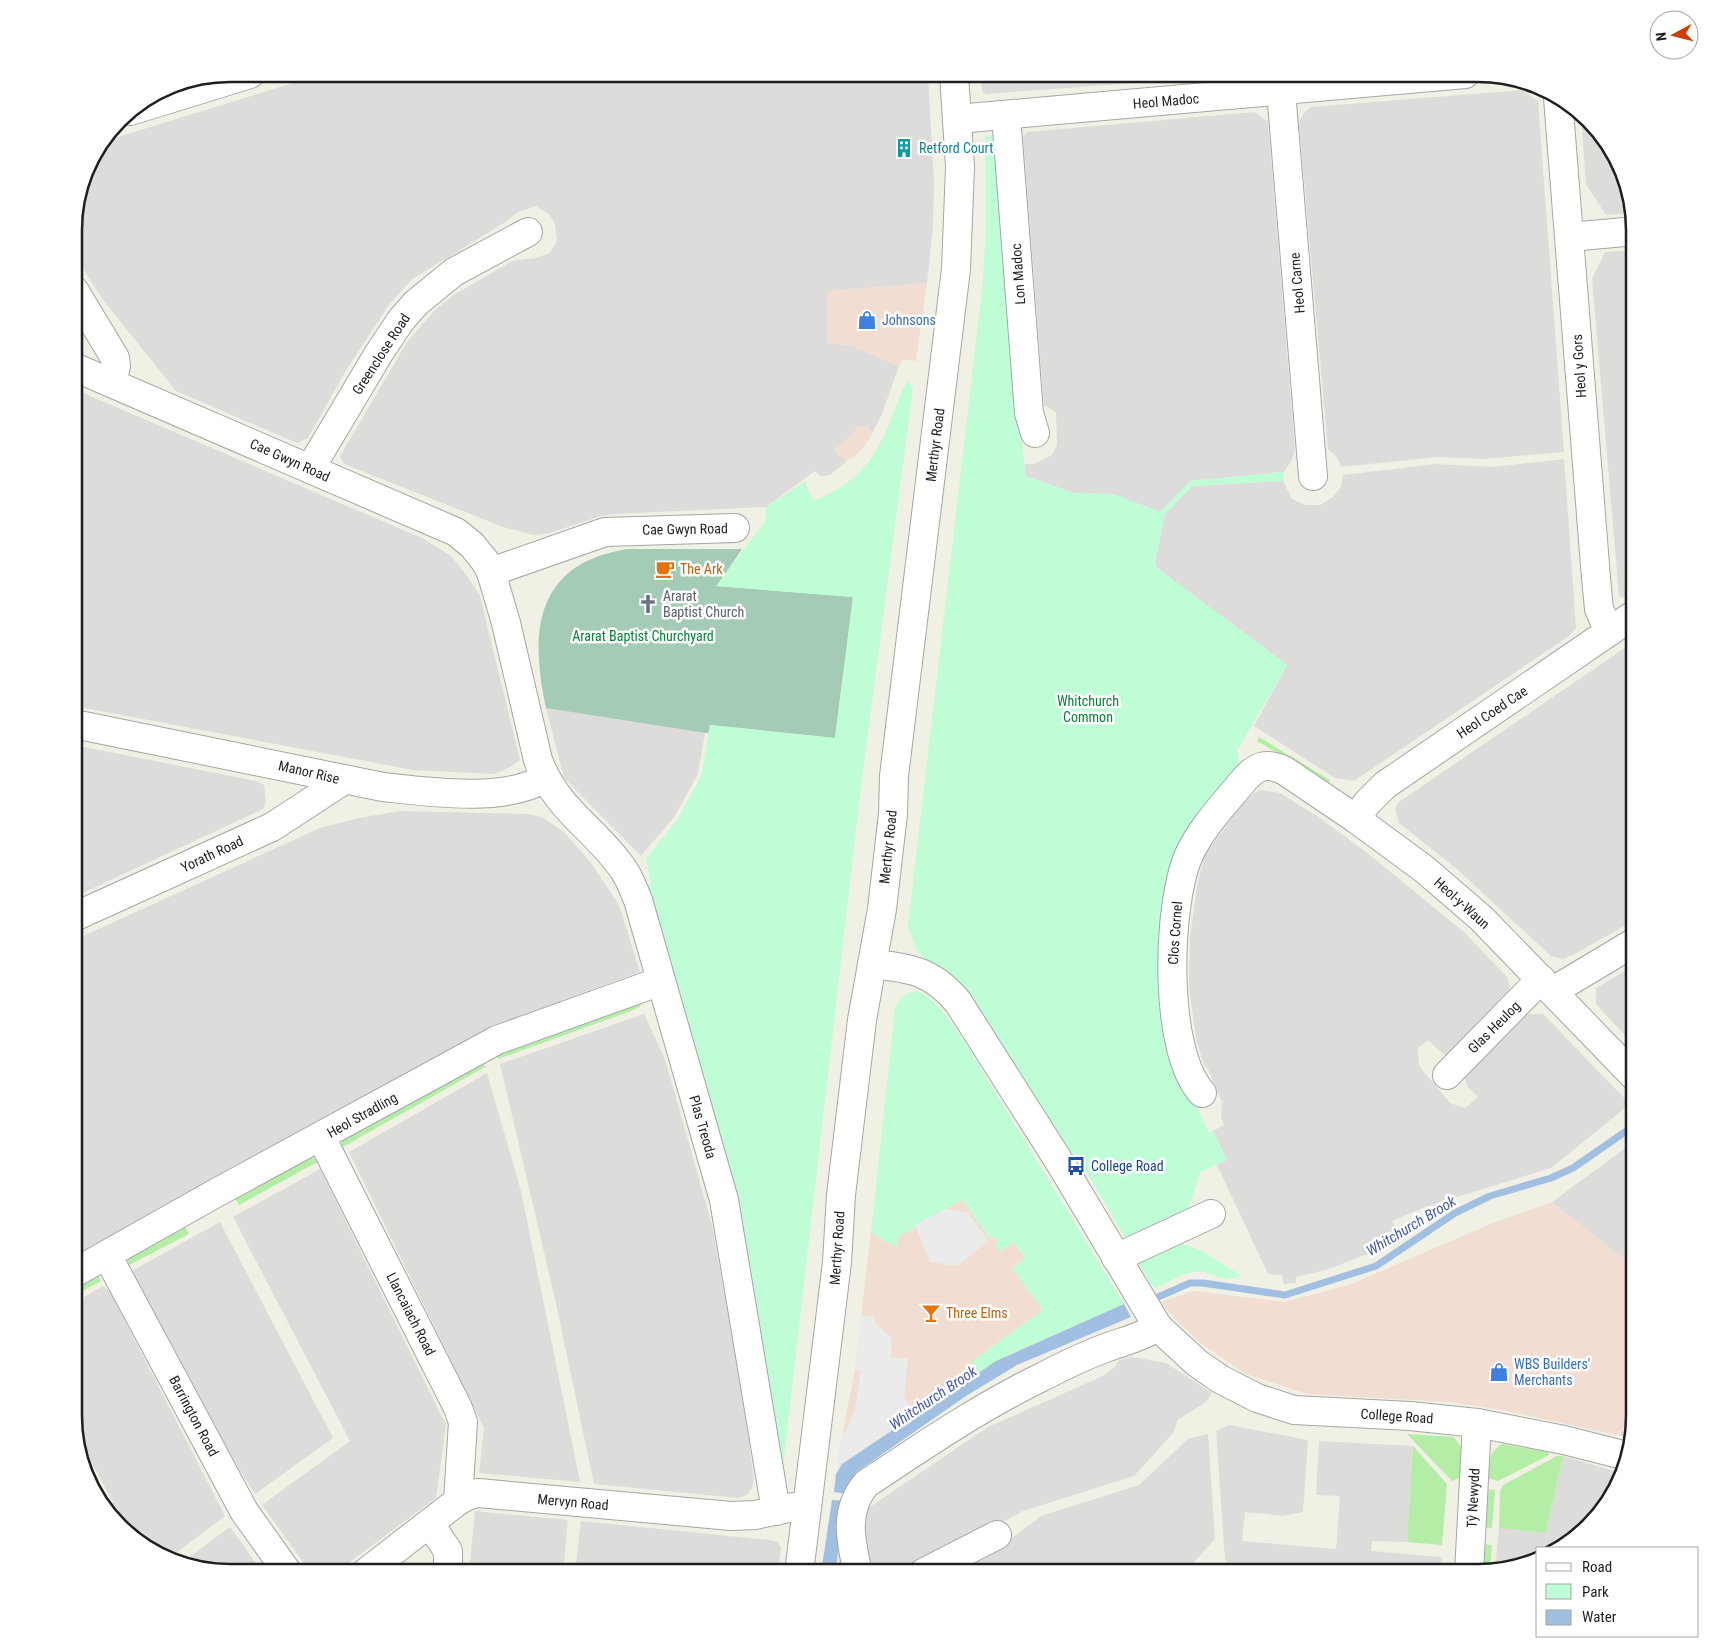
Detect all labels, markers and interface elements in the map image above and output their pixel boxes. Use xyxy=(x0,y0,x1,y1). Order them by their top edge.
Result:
north arrow xyxy=(1649,10,1699,60)
text: N xyxy=(1653,31,1670,42)
street label: Heol Madoc xyxy=(1132,90,1200,112)
building icon: Retford Court xyxy=(893,137,915,159)
place label: Retford Court xyxy=(919,140,993,156)
street label: Lon Madoc xyxy=(1008,243,1028,305)
street label: Heol Carne xyxy=(1286,252,1308,314)
shop icon: Johnsons xyxy=(856,309,878,331)
street label: Greenclose Road xyxy=(349,311,413,397)
place label: Johnsons xyxy=(882,312,936,328)
street label: Heol y Gors xyxy=(1569,334,1589,398)
street label: Merthyr Road xyxy=(923,407,947,483)
street label: Cae Gwyn Road xyxy=(248,435,332,485)
street label: Cae Gwyn Road xyxy=(642,520,728,538)
cafe icon: The Ark xyxy=(654,558,676,580)
place label: The Ark xyxy=(680,561,723,577)
place label: Ararat Baptist Church xyxy=(663,588,744,620)
church icon: Ararat Baptist Church xyxy=(637,593,659,615)
park label: Ararat Baptist Churchyard xyxy=(572,628,714,644)
street label: Heol Coed Cae xyxy=(1454,682,1531,741)
park label: Whitchurch Common xyxy=(1057,693,1119,725)
street label: Manor Rise xyxy=(277,757,342,787)
street label: Merthyr Road xyxy=(876,809,900,885)
street label: Yorath Road xyxy=(178,833,246,875)
street label: Heol-y-Waun xyxy=(1431,874,1493,932)
street label: Clos Cornel xyxy=(1165,901,1185,965)
street label: Glas Heulog xyxy=(1465,998,1523,1056)
street label: Heol Stradling xyxy=(324,1089,400,1141)
street label: Plas Treoda xyxy=(686,1093,720,1161)
bus stop icon: College Road xyxy=(1065,1155,1087,1177)
place label: College Road xyxy=(1091,1158,1164,1174)
water label: Whitchurch Brook xyxy=(1363,1192,1459,1260)
street label: Merthyr Road xyxy=(826,1210,848,1286)
street label: Llancaiach Road xyxy=(383,1270,439,1358)
bar icon: Three Elms xyxy=(920,1302,942,1324)
place label: Three Elms xyxy=(946,1305,1008,1321)
place label: WBS Builders' Merchants xyxy=(1514,1356,1590,1388)
shop icon: WBS Builders' Merchants xyxy=(1488,1361,1510,1383)
water label: Whitchurch Brook xyxy=(886,1362,980,1434)
street label: Barrington Road xyxy=(166,1373,222,1459)
street label: College Road xyxy=(1360,1405,1434,1427)
street label: Tŷ Newydd xyxy=(1463,1468,1483,1528)
street label: Mervyn Road xyxy=(537,1491,609,1513)
legend xyxy=(1536,1547,1699,1637)
text: Road xyxy=(1582,1558,1612,1576)
text: Park xyxy=(1582,1583,1609,1601)
text: Water xyxy=(1582,1608,1617,1626)

